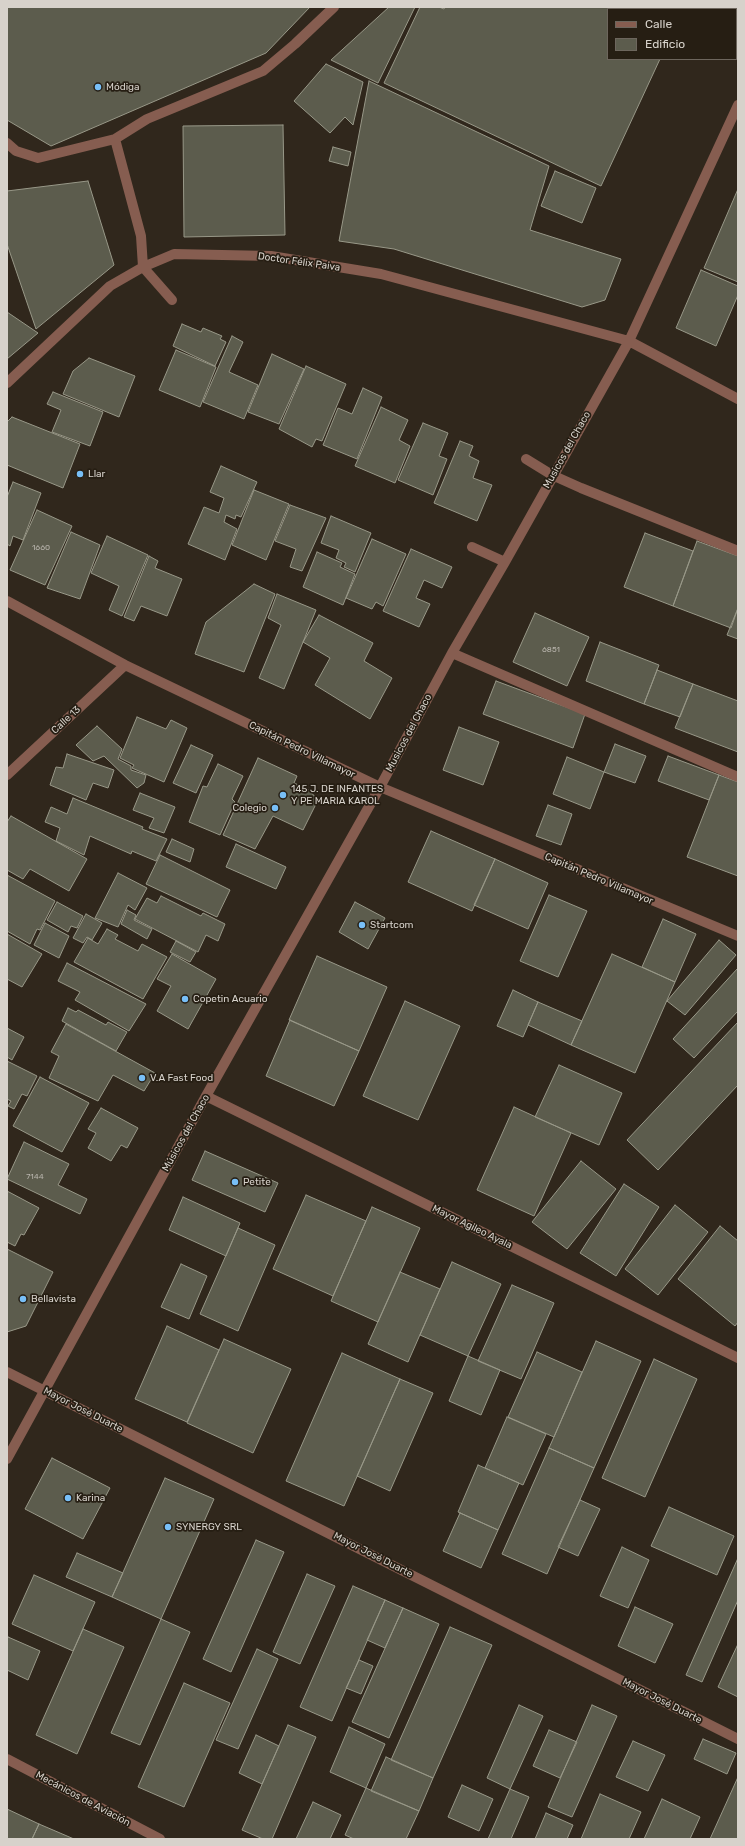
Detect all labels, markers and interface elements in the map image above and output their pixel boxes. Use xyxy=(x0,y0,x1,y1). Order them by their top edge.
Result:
legend xyxy=(607,8,737,60)
text: Calle xyxy=(645,17,672,31)
text: Edificio xyxy=(645,37,685,51)
place label: Módiga xyxy=(106,81,140,93)
marker: Módiga xyxy=(93,82,103,92)
street label: Doctor Félix Paiva xyxy=(257,250,341,274)
street label: Musicos del Chaco xyxy=(541,409,593,491)
place label: Llar xyxy=(88,468,105,480)
marker: Llar xyxy=(75,469,85,479)
house number: 1660 xyxy=(32,543,50,553)
house number: 6851 xyxy=(542,645,560,655)
street label: Musicos del Chaco xyxy=(383,692,435,774)
street label: Calle 13 xyxy=(49,704,83,736)
street label: Capitán Pedro Villamayor xyxy=(247,719,357,781)
place label: 145 J. DE INFANTES Y PE MARIA KAROL xyxy=(291,783,383,806)
marker: 145 J. DE INFANTES Y PE MARIA KAROL xyxy=(278,790,288,800)
place label: Colegio xyxy=(232,802,267,814)
marker: Colegio xyxy=(270,803,280,813)
street label: Capitán Pedro Villamayor xyxy=(543,851,655,907)
place label: Startcom xyxy=(370,919,414,931)
marker: Startcom xyxy=(357,920,367,930)
place label: Copetin Acuario xyxy=(193,993,267,1005)
marker: Copetin Acuario xyxy=(180,994,190,1004)
place label: V.A Fast Food xyxy=(150,1072,213,1084)
marker: V.A Fast Food xyxy=(137,1073,147,1083)
street label: Músicos del Chaco xyxy=(160,1092,212,1174)
house number: 7144 xyxy=(26,1172,44,1182)
place label: Petite xyxy=(243,1176,271,1188)
marker: Petite xyxy=(230,1177,240,1187)
street label: Mayor Agileo Ayala xyxy=(430,1203,514,1251)
place label: Bellavista xyxy=(31,1293,76,1305)
marker: Bellavista xyxy=(18,1294,28,1304)
street label: Mayor José Duarte xyxy=(41,1385,125,1435)
place label: Karina xyxy=(76,1492,105,1504)
marker: Karina xyxy=(63,1493,73,1503)
place label: SYNERGY SRL xyxy=(176,1521,242,1533)
marker: SYNERGY SRL xyxy=(163,1522,173,1532)
street label: Mayor José Duarte xyxy=(331,1530,415,1580)
street label: Mayor José Duarte xyxy=(620,1676,704,1726)
street label: Mecánicos de Aviación xyxy=(34,1769,132,1829)

